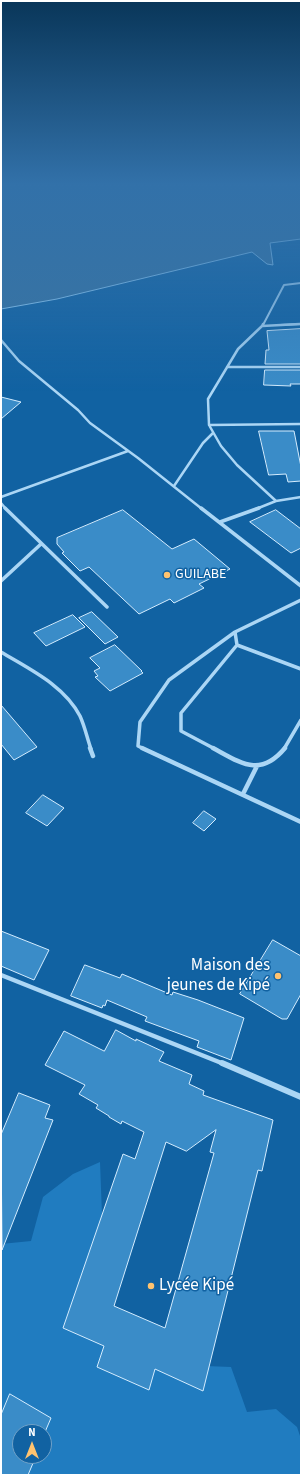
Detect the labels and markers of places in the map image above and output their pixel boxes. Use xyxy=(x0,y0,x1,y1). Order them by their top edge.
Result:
place label: GUILABE xyxy=(175,567,226,583)
marker: GUILABE xyxy=(162,570,172,580)
place label: Maison des jeunes de Kipé xyxy=(167,956,270,996)
marker: Maison des jeunes de Kipé xyxy=(273,971,283,981)
place label: Lycée Kipé xyxy=(159,1276,234,1296)
marker: Lycée Kipé xyxy=(146,1281,156,1291)

